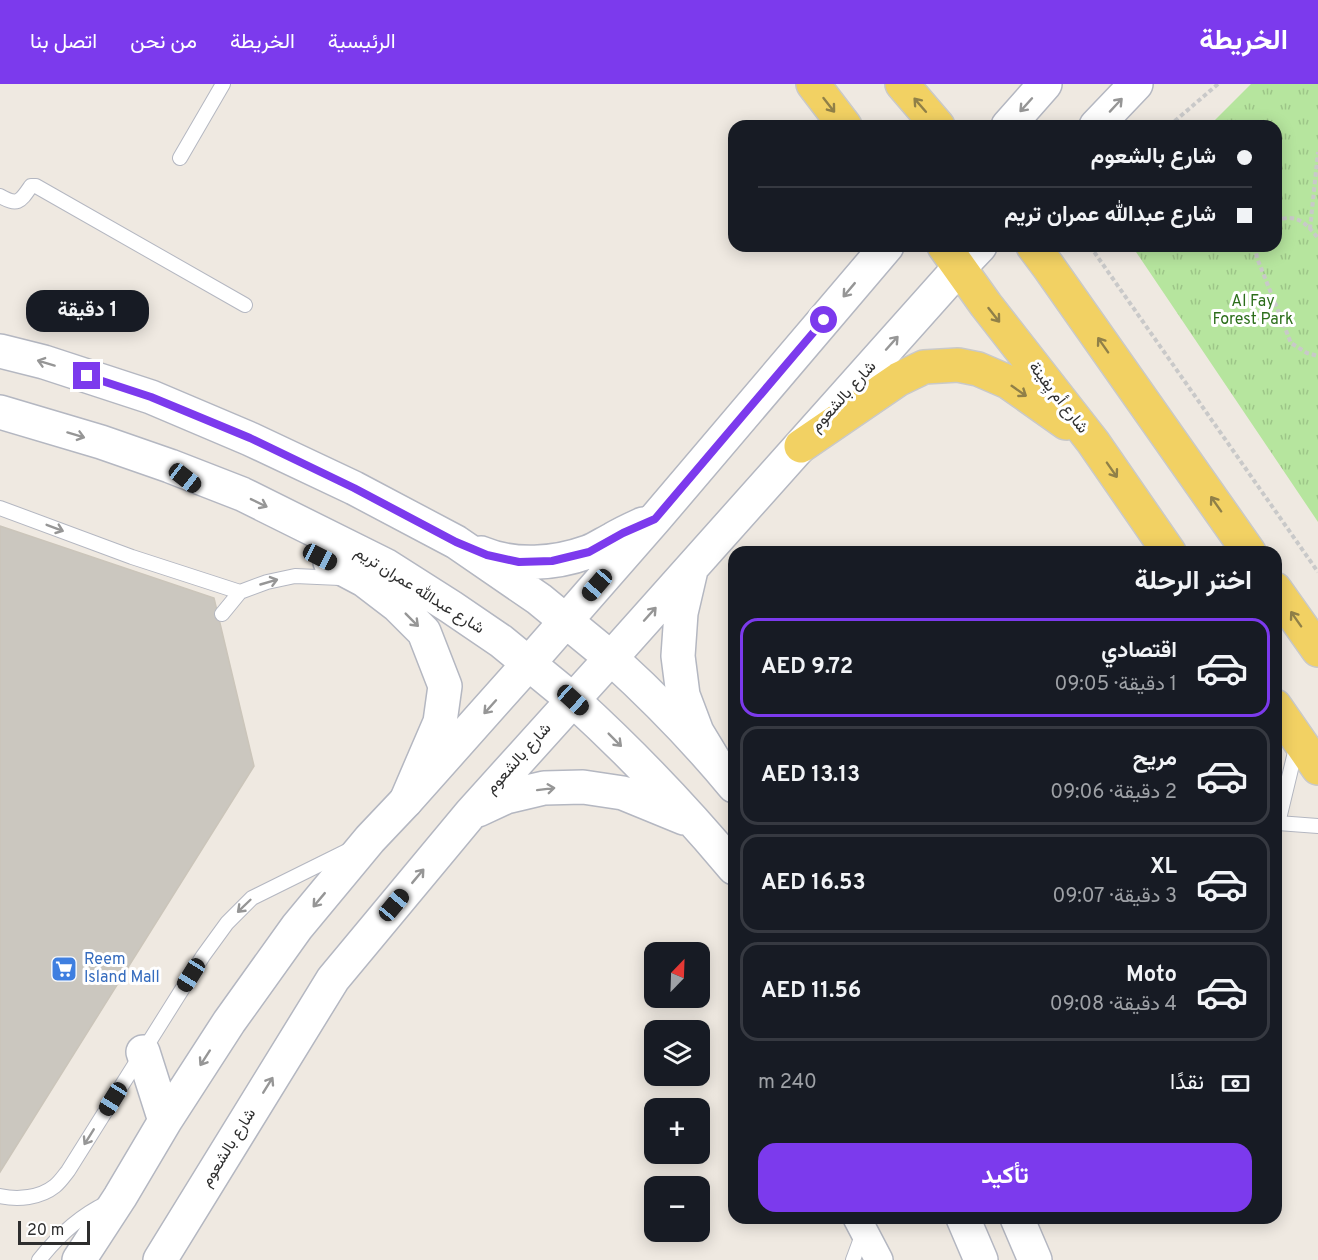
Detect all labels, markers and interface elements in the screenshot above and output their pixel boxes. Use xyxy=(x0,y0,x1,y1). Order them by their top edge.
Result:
text: الخريطة xyxy=(1199,24,1288,60)
text: اتصل بنا xyxy=(30,29,97,56)
text: من نحن xyxy=(130,29,197,56)
text: الخريطة xyxy=(230,29,295,56)
text: الرئيسية xyxy=(328,29,396,56)
one-way arrow xyxy=(823,97,836,113)
one-way arrow xyxy=(1019,97,1033,112)
one-way arrow xyxy=(913,98,927,113)
one-way arrow xyxy=(1109,98,1123,113)
text: شارع بالشعوم xyxy=(1091,144,1216,171)
text: شارع عبدالله عمران تريم xyxy=(1004,202,1216,229)
one-way arrow xyxy=(842,282,856,297)
callout: 1 دقيقة xyxy=(26,289,148,331)
park label: Al Fay Forest Park xyxy=(1212,292,1294,330)
text: 1 دقيقة xyxy=(57,298,118,324)
route start xyxy=(810,306,837,333)
one-way arrow xyxy=(987,306,1000,322)
one-way arrow xyxy=(885,336,899,351)
one-way arrow xyxy=(1097,337,1110,353)
one-way arrow xyxy=(37,357,56,368)
street label: شارع بالشعوم xyxy=(807,357,881,437)
street label: شارع أم يِفينة xyxy=(1023,358,1092,438)
route end xyxy=(73,362,100,389)
one-way arrow xyxy=(1011,385,1027,397)
one-way arrow xyxy=(66,430,85,441)
car xyxy=(165,460,205,496)
one-way arrow xyxy=(1106,461,1118,477)
one-way arrow xyxy=(249,497,267,509)
one-way arrow xyxy=(1210,497,1222,513)
one-way arrow xyxy=(45,524,64,535)
car xyxy=(300,541,340,573)
street label: شارع عبدالله عمران تريم xyxy=(350,542,488,639)
text: اختر الرحلة xyxy=(1135,565,1252,599)
car xyxy=(578,566,616,604)
one-way arrow xyxy=(259,576,278,587)
one-way arrow xyxy=(643,607,657,622)
one-way arrow xyxy=(1290,612,1303,628)
one-way arrow xyxy=(405,613,420,627)
text: اقتصادي xyxy=(1101,638,1177,665)
icon: car xyxy=(1195,641,1249,695)
text: AED 9.72 xyxy=(761,654,853,681)
text: 1 دقيقة · 09:05 xyxy=(1055,672,1177,698)
car xyxy=(554,681,592,719)
one-way arrow xyxy=(483,699,497,714)
street label: شارع بالشعوم xyxy=(482,719,556,799)
one-way arrow xyxy=(608,732,623,747)
text: مريح xyxy=(1133,746,1177,773)
icon: car xyxy=(1195,749,1249,803)
text: AED 13.13 xyxy=(761,762,860,789)
text: 2 دقيقة · 09:06 xyxy=(1050,780,1177,806)
one-way arrow xyxy=(535,783,555,794)
text: XL xyxy=(1150,854,1177,881)
icon: car xyxy=(1195,857,1249,911)
one-way arrow xyxy=(412,868,425,884)
text: AED 16.53 xyxy=(761,870,866,897)
text: 3 دقيقة · 09:07 xyxy=(1053,884,1177,910)
car xyxy=(376,885,412,925)
one-way arrow xyxy=(313,892,326,908)
one-way arrow xyxy=(237,899,252,913)
north arrow xyxy=(644,942,710,1008)
map controls xyxy=(644,942,710,1242)
place label: Reem Island Mall xyxy=(84,950,160,988)
supermarket icon: Reem Island Mall xyxy=(49,954,79,984)
car xyxy=(174,955,208,995)
text: Moto xyxy=(1126,962,1177,989)
icon: car xyxy=(1195,965,1249,1019)
text: AED 11.56 xyxy=(761,978,861,1005)
text: 4 دقيقة · 09:08 xyxy=(1050,992,1177,1018)
button: layers xyxy=(644,1020,710,1086)
one-way arrow xyxy=(199,1050,212,1067)
icon: cash xyxy=(1219,1067,1252,1100)
text: 240 m xyxy=(758,1070,817,1096)
text: نقدًا xyxy=(1170,1070,1204,1097)
one-way arrow xyxy=(263,1077,275,1094)
car xyxy=(96,1079,130,1119)
button: + xyxy=(644,1098,710,1164)
street label: شارع بالشعوم xyxy=(197,1105,261,1191)
one-way arrow xyxy=(83,1128,95,1145)
button: تأكيد xyxy=(758,1143,1252,1212)
button: − xyxy=(644,1176,710,1242)
scale bar xyxy=(18,1218,90,1246)
text: 20 m xyxy=(27,1221,64,1241)

